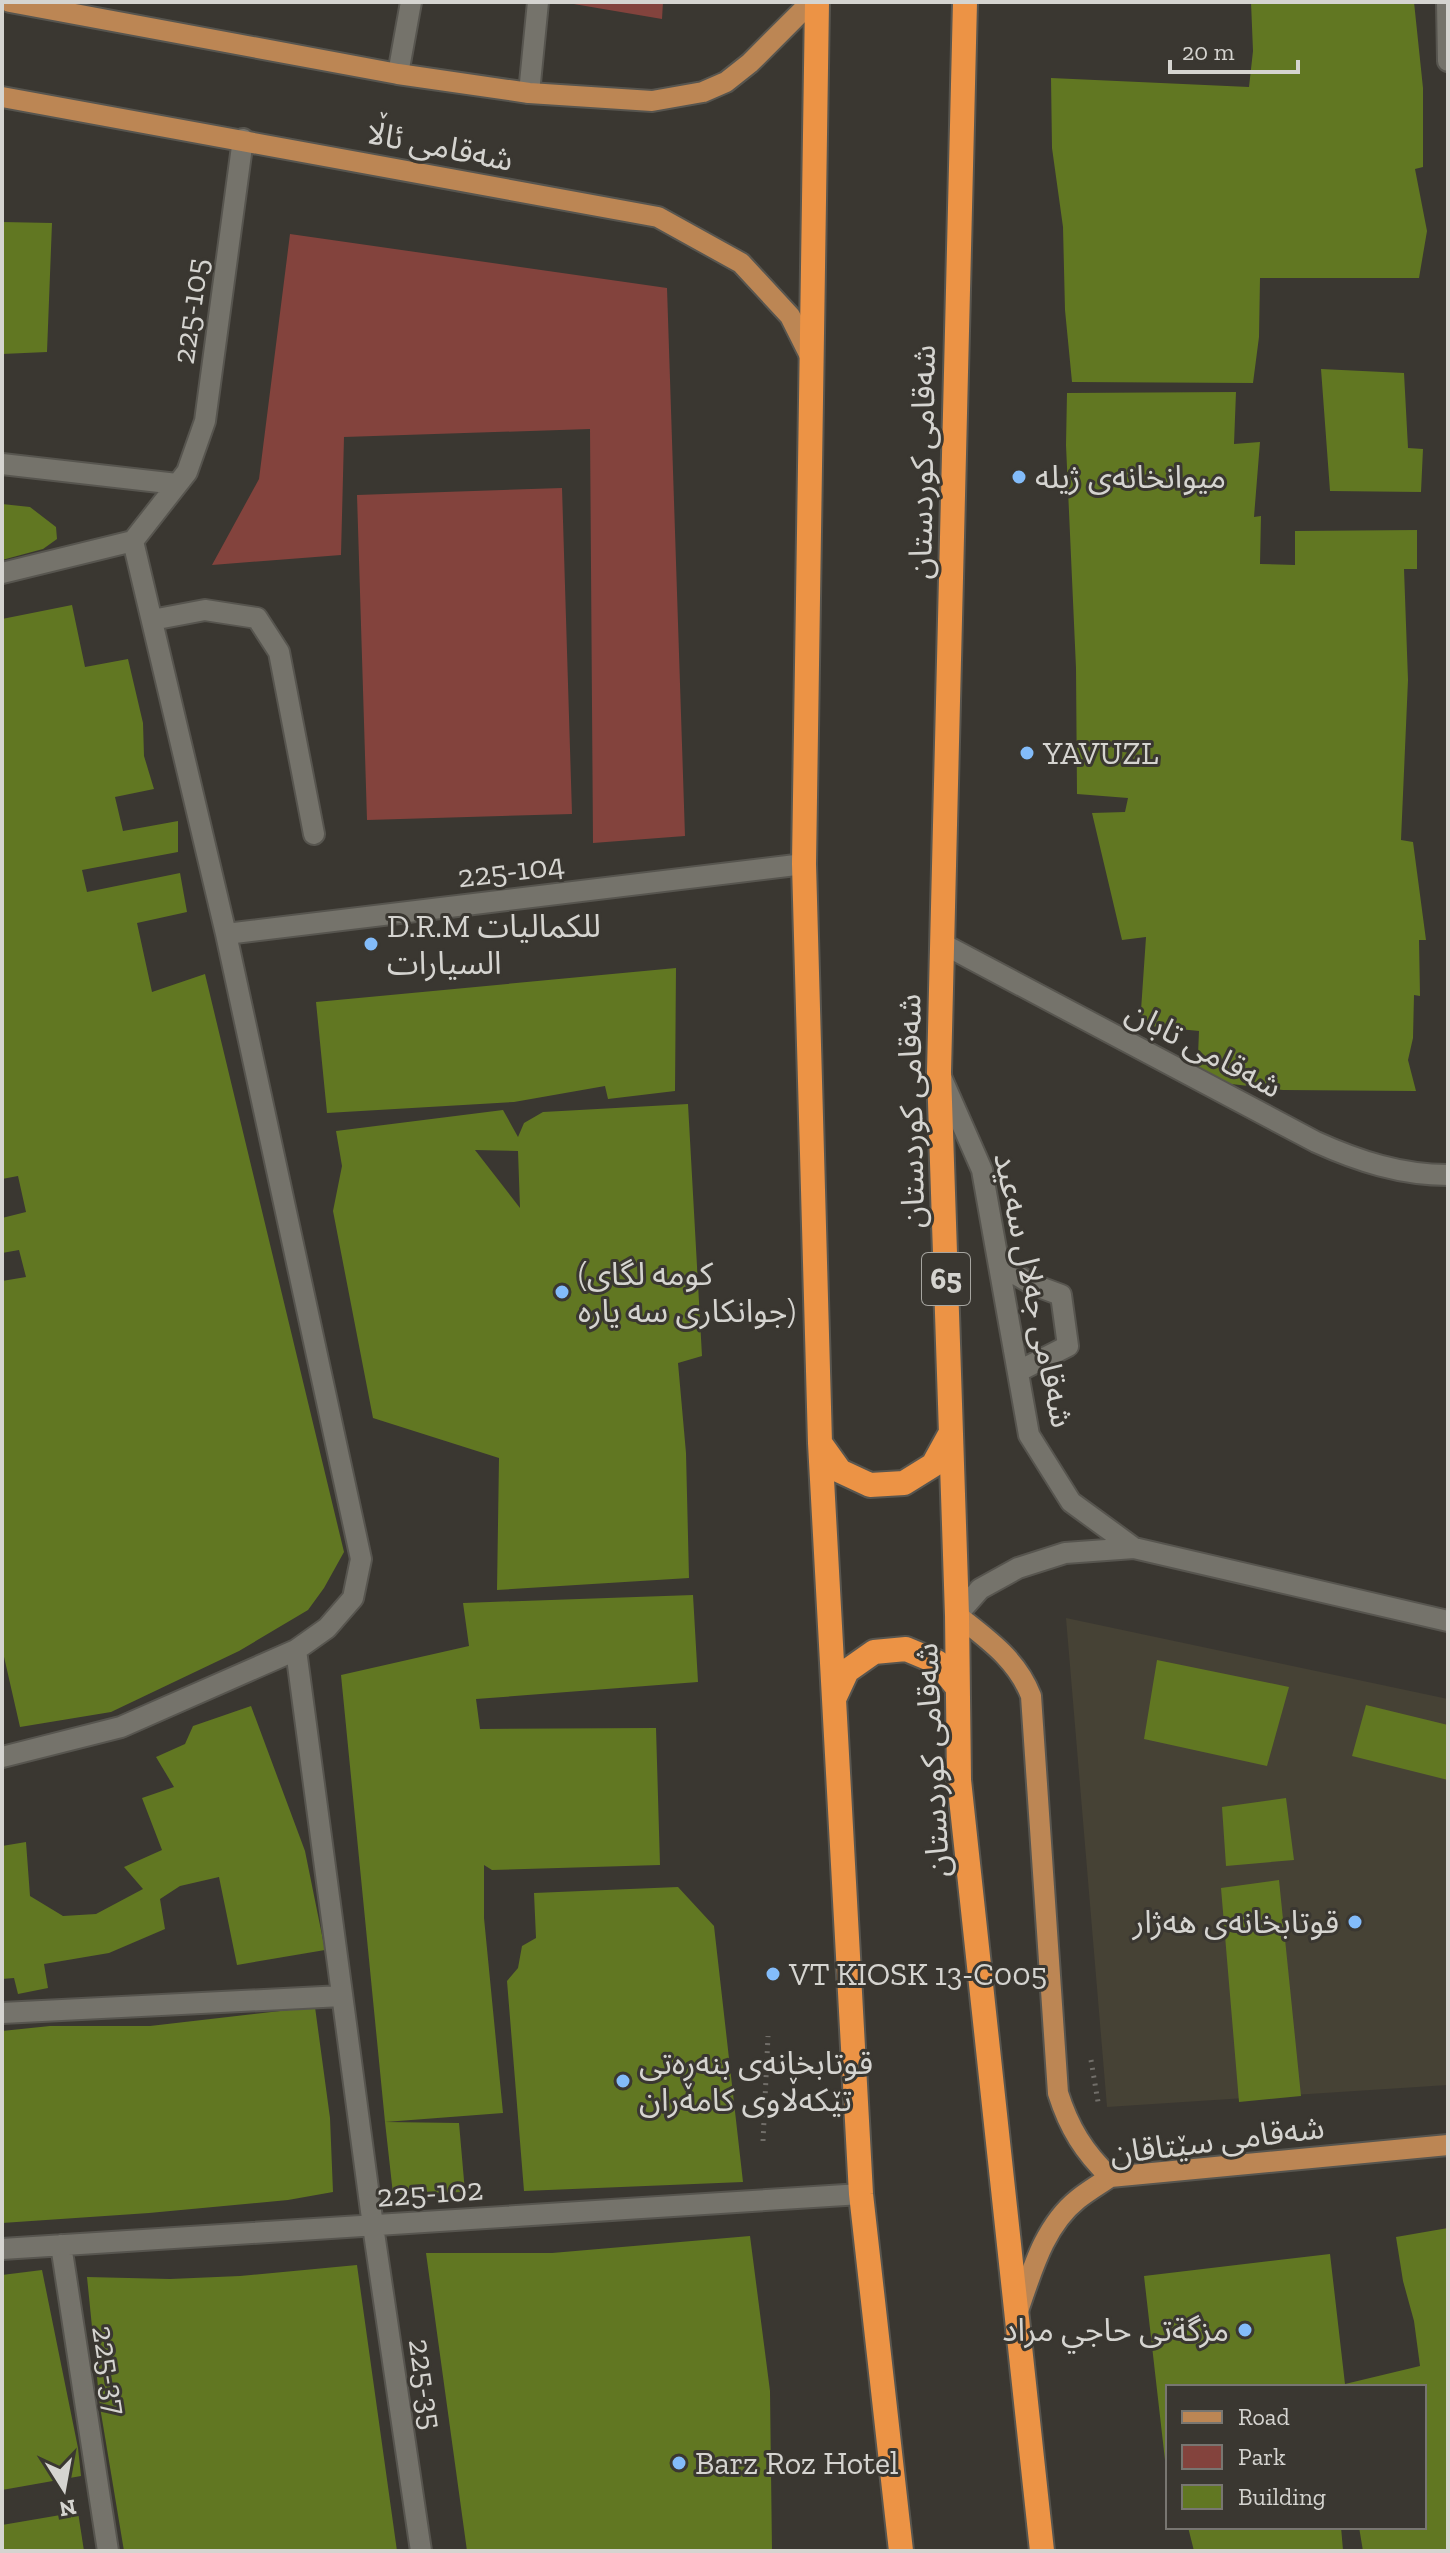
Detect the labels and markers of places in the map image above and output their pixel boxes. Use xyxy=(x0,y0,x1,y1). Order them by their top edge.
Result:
place label: میوانخانەی ژیلە xyxy=(1035,458,1226,496)
marker: میوانخانەی ژیلە xyxy=(1010,468,1028,486)
place label: YAVUZL xyxy=(1042,734,1158,772)
marker: YAVUZL xyxy=(1018,744,1036,762)
place label: D.R.M للكماليات السيارات xyxy=(387,907,601,982)
marker: D.R.M للكماليات السيارات xyxy=(362,935,380,953)
place label: (كومه لگای جوانکاری سه یاره) xyxy=(578,1255,796,1330)
marker: (كومه لگای جوانکاری سه یاره) xyxy=(553,1283,571,1301)
place label: قوتابخانەی هەژار xyxy=(1131,1903,1339,1941)
marker: قوتابخانەی هەژار xyxy=(1346,1913,1364,1931)
place label: VT KIOSK 13-C005 xyxy=(788,1955,1047,1993)
marker: VT KIOSK 13-C005 xyxy=(764,1965,782,1983)
place label: قوتابخانەی بنەڕەتی تێکەڵاوی کامەران xyxy=(639,2044,873,2119)
marker: قوتابخانەی بنەڕەتی تێکەڵاوی کامەران xyxy=(614,2072,632,2090)
place label: مزگةتی حاجي مراد xyxy=(1002,2311,1229,2354)
marker: مزگةتی حاجي مراد xyxy=(1236,2321,1254,2339)
place label: Barz Roz Hotel xyxy=(695,2444,899,2482)
marker: Barz Roz Hotel xyxy=(670,2454,688,2472)

